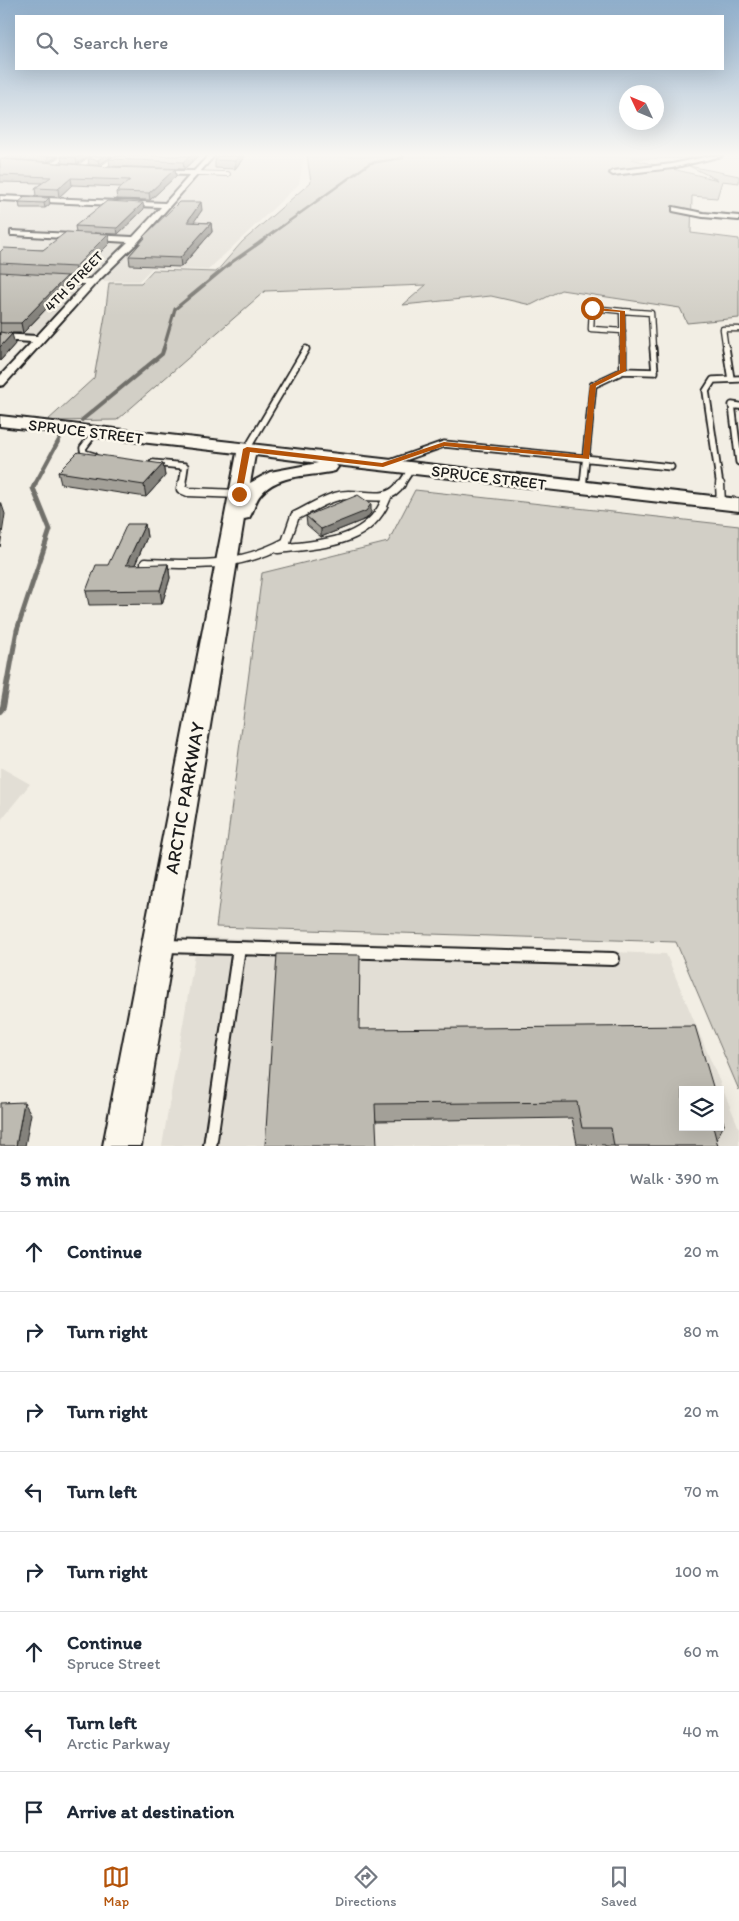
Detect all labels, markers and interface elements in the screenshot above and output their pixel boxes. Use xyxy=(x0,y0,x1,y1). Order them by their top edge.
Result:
search box xyxy=(15,15,724,70)
icon: search xyxy=(33,29,61,57)
text: Search here xyxy=(73,31,168,54)
north arrow xyxy=(619,85,664,130)
street label: 4TH STREET xyxy=(42,248,107,315)
route start xyxy=(581,297,604,320)
street label: SPRUCE STREET xyxy=(27,415,145,448)
street label: SPRUCE STREET xyxy=(430,461,548,494)
route end xyxy=(228,483,251,506)
street label: ARCTIC PARKWAY xyxy=(160,720,209,876)
map controls xyxy=(679,1086,724,1131)
button: layers xyxy=(679,1086,724,1131)
text: 5 min xyxy=(20,1166,70,1191)
text: Walk · 390 m xyxy=(630,1169,719,1188)
icon: ahead xyxy=(20,1238,48,1266)
text: Continue xyxy=(67,1240,142,1263)
text: 20 m xyxy=(684,1242,719,1261)
icon: right xyxy=(20,1318,48,1346)
text: Turn right xyxy=(67,1320,148,1343)
text: 80 m xyxy=(683,1322,719,1341)
icon: right xyxy=(20,1398,48,1426)
text: Turn right xyxy=(67,1400,148,1423)
text: 20 m xyxy=(684,1402,719,1421)
icon: left xyxy=(20,1478,48,1506)
text: Turn left xyxy=(67,1480,137,1503)
text: 70 m xyxy=(684,1482,719,1501)
icon: right xyxy=(20,1558,48,1586)
text: Turn right xyxy=(67,1560,148,1583)
text: 100 m xyxy=(675,1562,719,1581)
text: Continue xyxy=(67,1631,142,1654)
icon: ahead xyxy=(20,1638,48,1666)
text: 60 m xyxy=(684,1642,719,1661)
text: Spruce Street xyxy=(67,1654,160,1673)
text: Turn left xyxy=(67,1711,137,1734)
icon: left xyxy=(20,1718,48,1746)
text: 40 m xyxy=(682,1722,719,1741)
text: Arctic Parkway xyxy=(67,1734,170,1753)
icon: arrive xyxy=(20,1798,48,1826)
text: Arrive at destination xyxy=(67,1800,234,1823)
tab: Map xyxy=(102,1863,130,1910)
tab: Directions xyxy=(335,1863,396,1910)
tab: Saved xyxy=(601,1863,637,1910)

